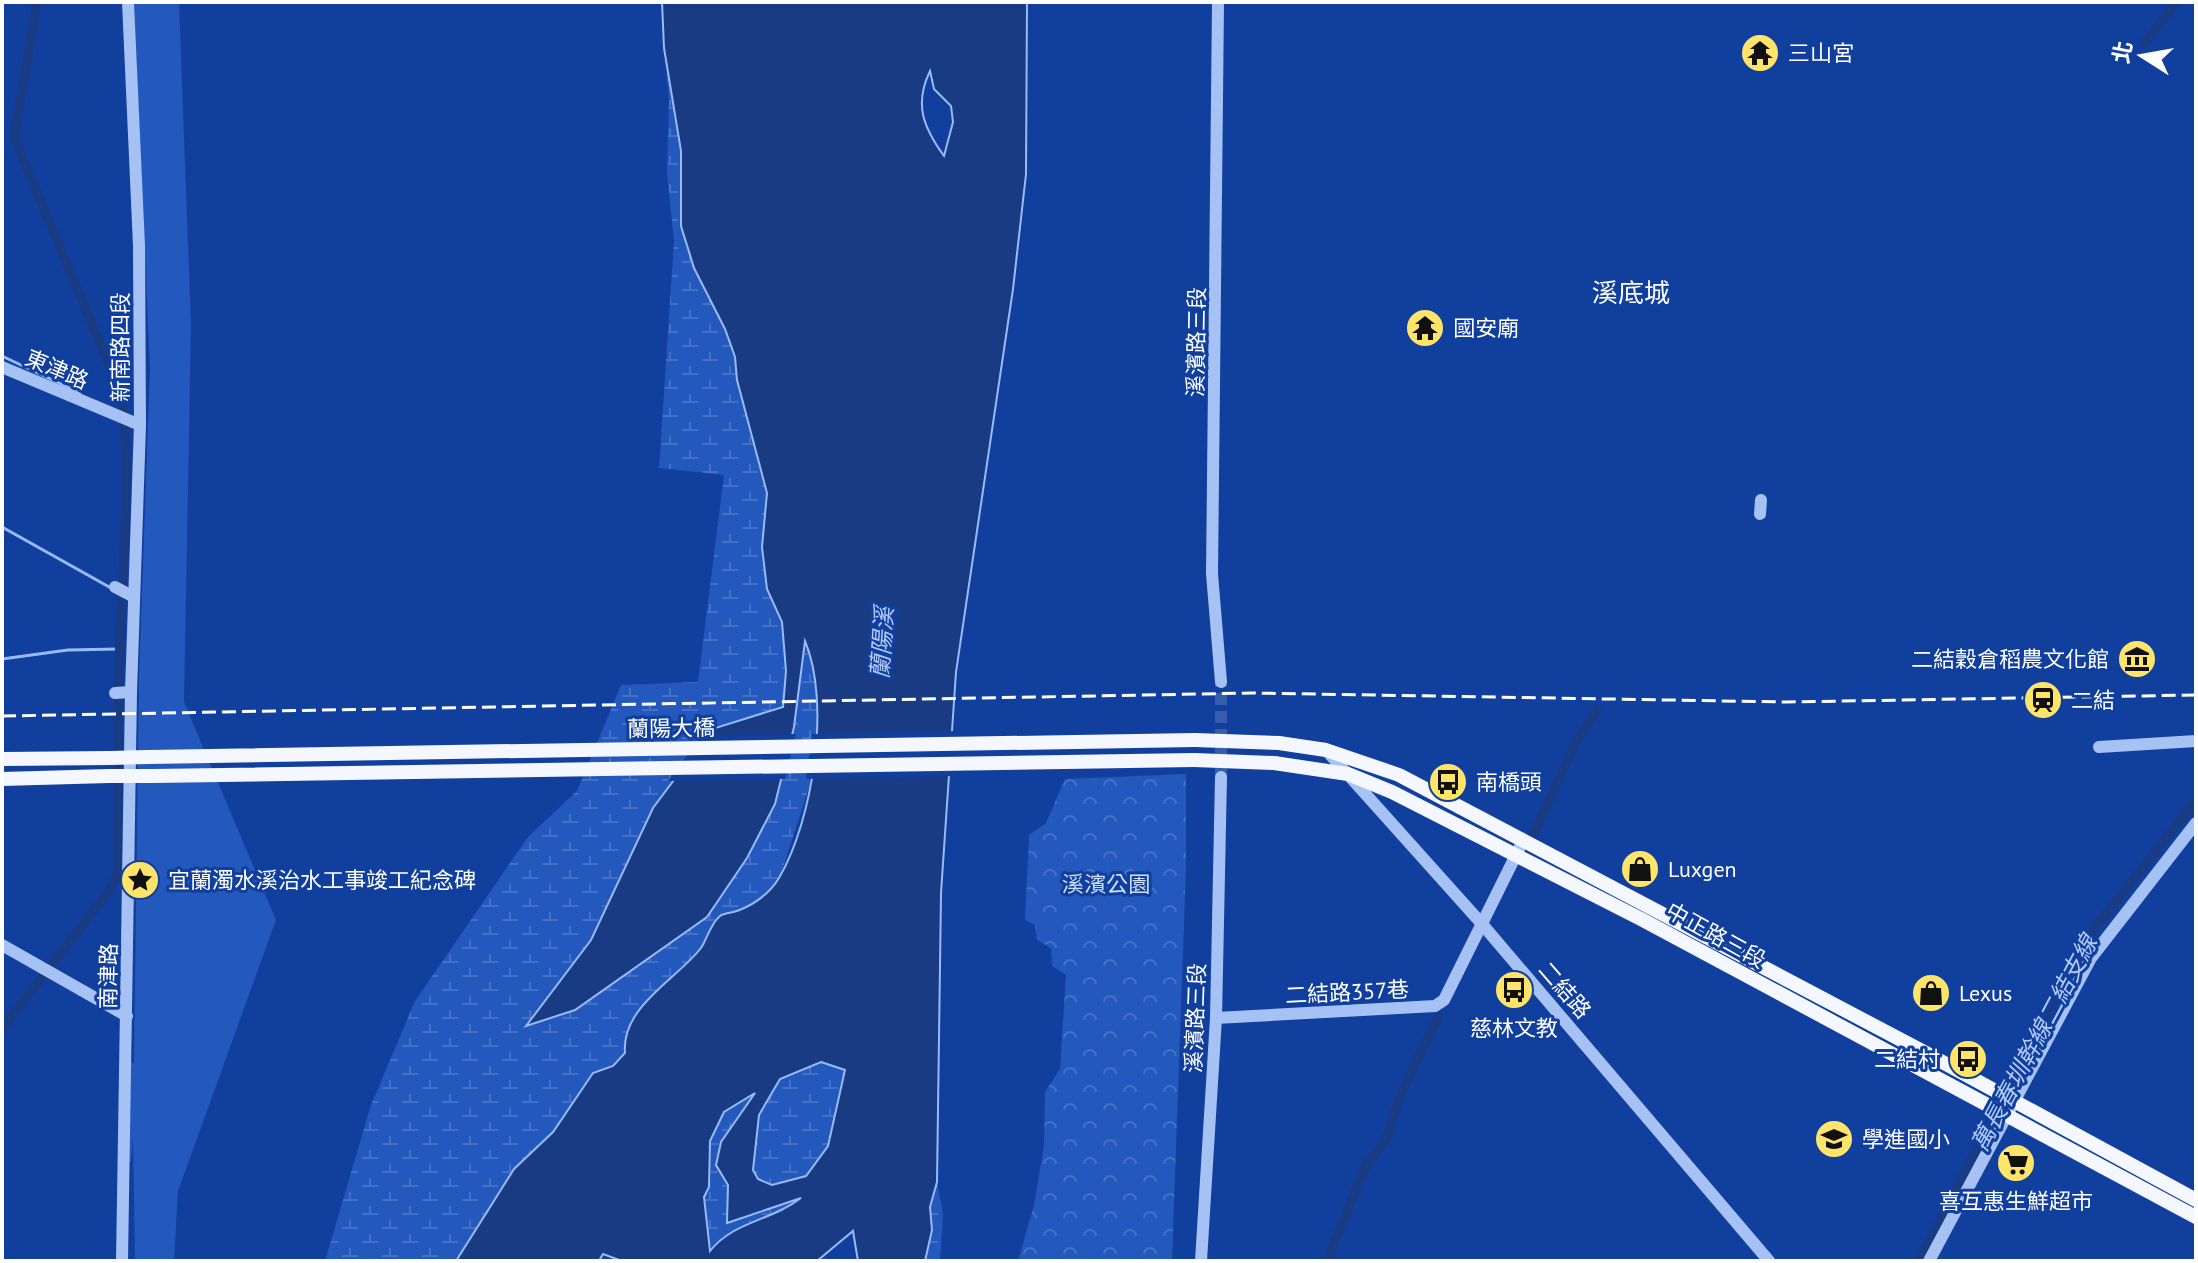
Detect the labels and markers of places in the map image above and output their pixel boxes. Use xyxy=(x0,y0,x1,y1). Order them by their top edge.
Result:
temple icon: 三山宮 xyxy=(1739,32,1781,74)
place label: 三山宮 xyxy=(1788,39,1854,67)
temple icon: 國安廟 xyxy=(1404,307,1446,349)
place label: 國安廟 xyxy=(1453,314,1519,342)
museum icon: 二結穀倉稻農文化館 xyxy=(2116,638,2158,680)
place label: 二結穀倉稻農文化館 xyxy=(1911,645,2109,673)
station icon: 二結 xyxy=(2022,679,2064,721)
place label: 二結 xyxy=(2071,686,2115,714)
bus stop icon: 南橋頭 xyxy=(1427,761,1469,803)
place label: 南橋頭 xyxy=(1476,768,1542,796)
shop icon: Luxgen xyxy=(1619,848,1661,890)
place label: Luxgen xyxy=(1668,855,1737,883)
place icon: 宜蘭濁水溪治水工事竣工紀念碑 xyxy=(119,859,161,901)
place label: 宜蘭濁水溪治水工事竣工紀念碑 xyxy=(168,866,476,894)
bus stop icon: 慈林文教 xyxy=(1493,969,1535,1011)
shop icon: Lexus xyxy=(1910,972,1952,1014)
place label: Lexus xyxy=(1959,979,2012,1007)
place label: 慈林文教 xyxy=(1470,1014,1558,1042)
bus stop icon: 二結村 xyxy=(1947,1038,1989,1080)
place label: 二結村 xyxy=(1874,1045,1940,1073)
school or university icon: 學進國小 xyxy=(1813,1118,1855,1160)
place label: 學進國小 xyxy=(1862,1125,1950,1153)
supermarket icon: 喜互惠生鮮超市 xyxy=(1995,1142,2037,1184)
place label: 喜互惠生鮮超市 xyxy=(1939,1187,2093,1215)

